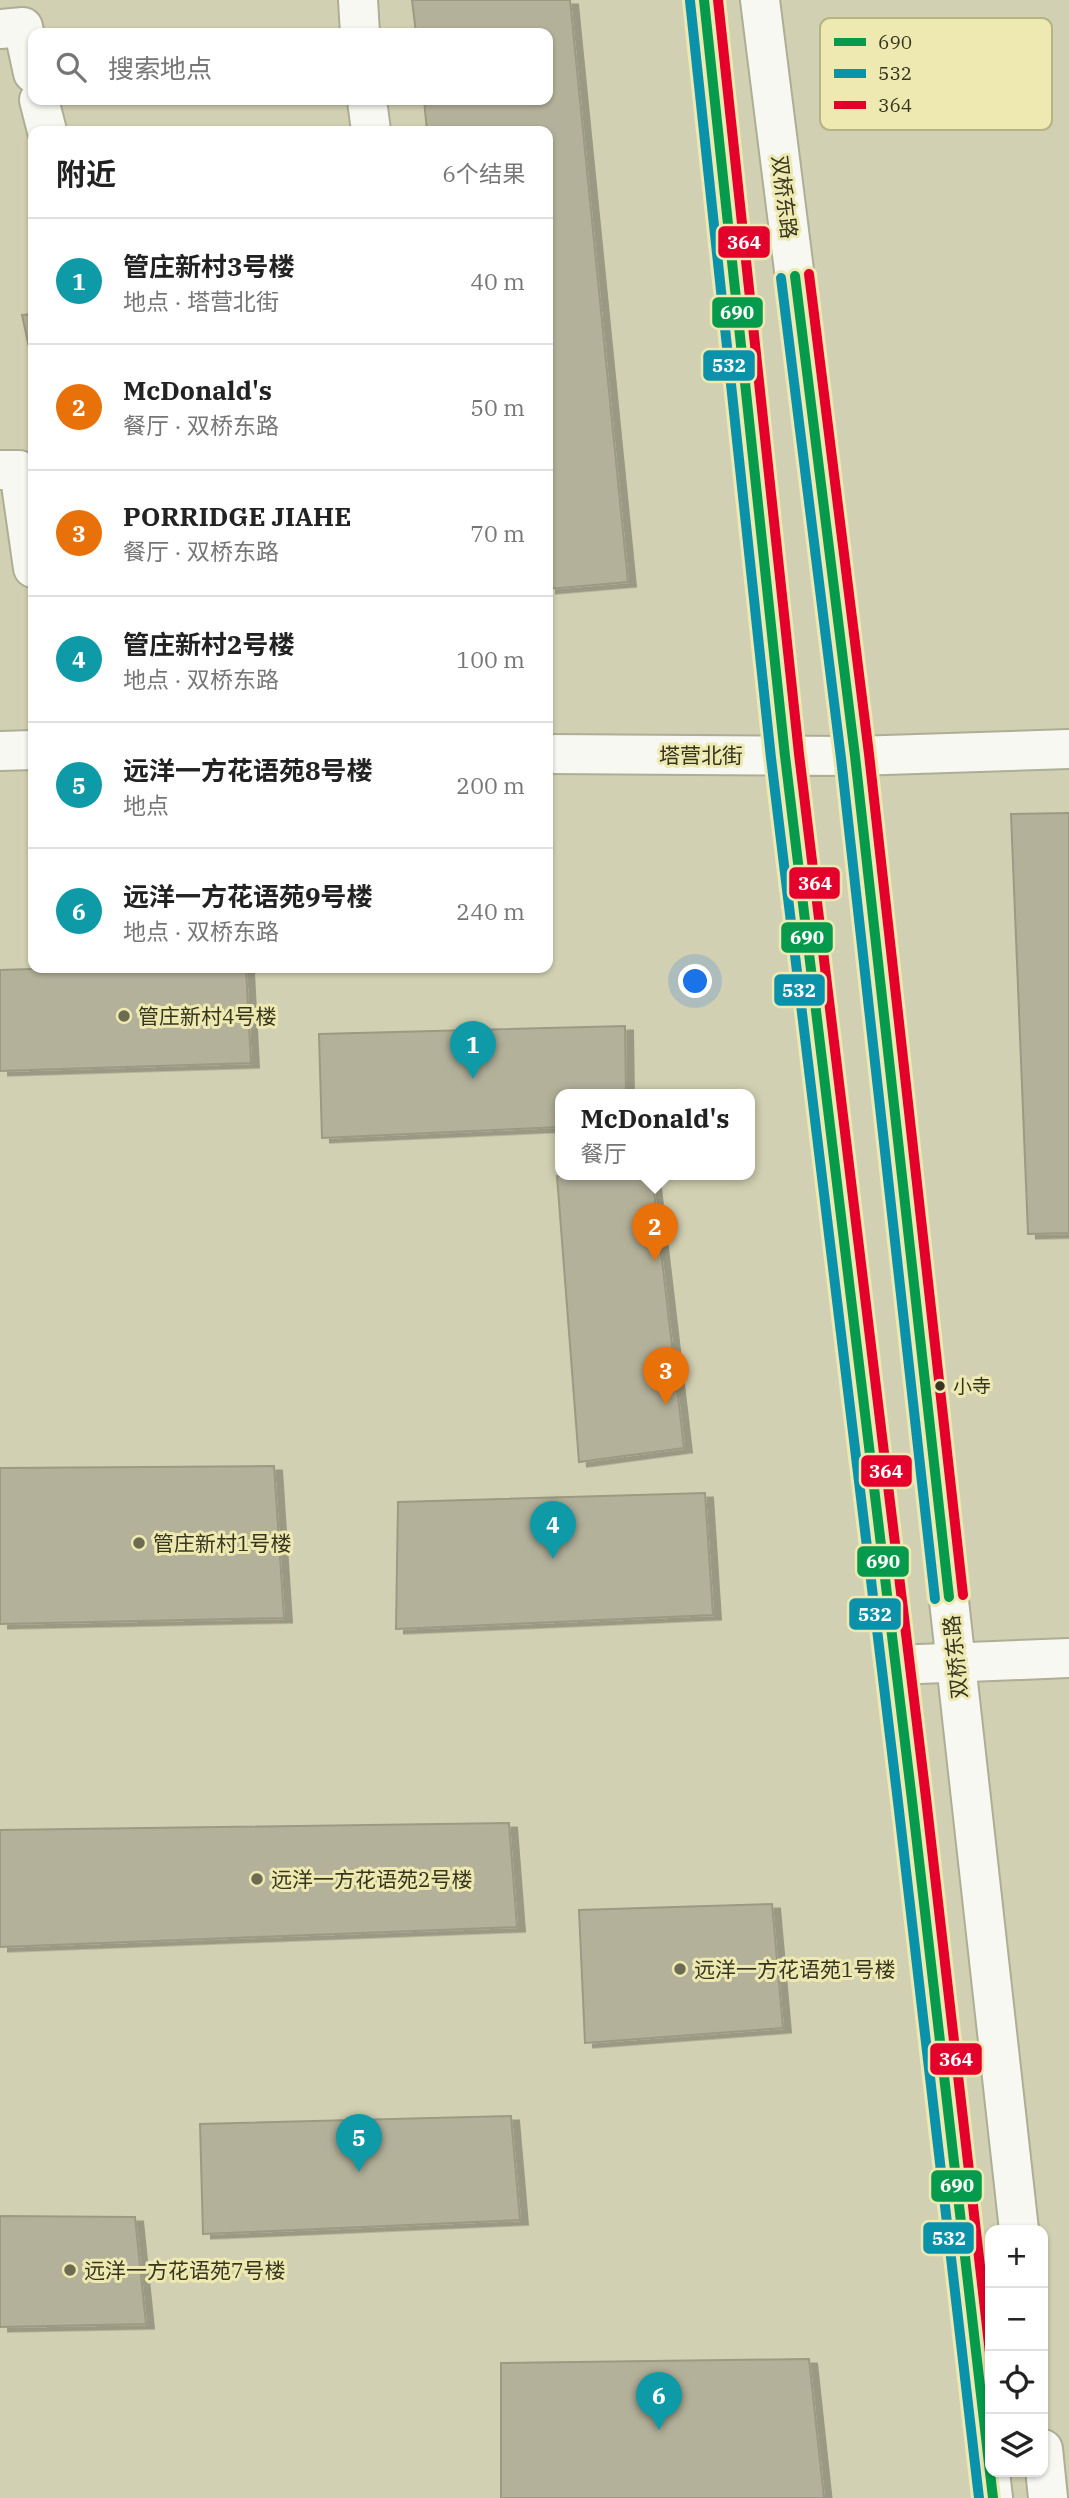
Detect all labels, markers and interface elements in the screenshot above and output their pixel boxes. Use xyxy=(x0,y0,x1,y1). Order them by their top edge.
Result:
legend xyxy=(820,18,1052,130)
search box xyxy=(28,28,553,105)
text: 690 xyxy=(878,30,912,54)
icon: search xyxy=(52,48,90,86)
text: 搜索地点 xyxy=(108,51,212,85)
text: 532 xyxy=(878,61,912,85)
text: 364 xyxy=(878,93,912,117)
text: 附近 xyxy=(56,154,116,193)
street label: 双桥东路 xyxy=(766,154,804,240)
text: 6个结果 xyxy=(442,158,525,188)
line badge: 364 xyxy=(717,225,771,259)
text: 364 xyxy=(727,230,761,254)
text: 管庄新村3号楼 xyxy=(123,249,295,283)
text: 1 xyxy=(72,266,86,296)
text: 40 m xyxy=(470,266,525,296)
text: 地点 · 塔营北街 xyxy=(123,286,279,316)
line badge: 690 xyxy=(711,296,764,329)
text: 690 xyxy=(720,300,754,324)
line badge: 532 xyxy=(702,349,756,382)
text: 532 xyxy=(712,353,746,377)
text: McDonald's xyxy=(123,373,272,407)
text: 2 xyxy=(72,392,86,422)
text: 50 m xyxy=(470,392,525,422)
text: 餐厅 · 双桥东路 xyxy=(123,410,279,440)
text: PORRIDGE JIAHE xyxy=(123,499,351,533)
text: 3 xyxy=(72,518,86,548)
text: 70 m xyxy=(470,518,525,548)
text: 餐厅 · 双桥东路 xyxy=(123,536,279,566)
text: 管庄新村2号楼 xyxy=(123,627,295,661)
text: 4 xyxy=(72,644,86,674)
text: 100 m xyxy=(456,644,525,674)
text: 地点 · 双桥东路 xyxy=(123,664,279,694)
street label: 塔营北街 xyxy=(659,741,743,769)
text: 远洋一方花语苑8号楼 xyxy=(123,753,373,787)
text: 5 xyxy=(72,770,86,800)
text: 200 m xyxy=(456,770,525,800)
text: 地点 xyxy=(123,790,169,820)
line badge: 364 xyxy=(788,866,841,900)
text: 364 xyxy=(798,871,832,895)
text: 远洋一方花语苑9号楼 xyxy=(123,879,373,913)
text: 6 xyxy=(72,896,86,926)
text: 240 m xyxy=(456,896,525,926)
text: 地点 · 双桥东路 xyxy=(123,916,279,946)
line badge: 690 xyxy=(780,921,834,954)
text: 690 xyxy=(790,925,824,949)
your location xyxy=(678,964,712,998)
line badge: 532 xyxy=(773,973,826,1007)
text: 532 xyxy=(782,978,816,1002)
place label: 管庄新村4号楼 xyxy=(138,1002,277,1030)
marker: 管庄新村4号楼 xyxy=(116,1008,132,1024)
pin: 1 xyxy=(450,1021,496,1079)
popup xyxy=(555,1089,755,1180)
text: McDonald's xyxy=(580,1101,730,1135)
text: 餐厅 xyxy=(580,1138,626,1168)
pin: 2 xyxy=(632,1203,678,1261)
pin: 3 xyxy=(643,1347,689,1405)
place label: 小寺 xyxy=(953,1374,991,1398)
marker: 小寺 xyxy=(933,1379,947,1393)
line badge: 364 xyxy=(860,1454,913,1488)
text: 364 xyxy=(869,1459,903,1483)
pin: 4 xyxy=(530,1501,576,1559)
place label: 管庄新村1号楼 xyxy=(153,1529,292,1557)
marker: 管庄新村1号楼 xyxy=(131,1535,147,1551)
line badge: 690 xyxy=(856,1545,910,1578)
text: 690 xyxy=(866,1549,900,1573)
line badge: 532 xyxy=(848,1597,902,1631)
text: 532 xyxy=(858,1602,892,1626)
street label: 双桥东路 xyxy=(937,1614,973,1700)
place label: 远洋一方花语苑2号楼 xyxy=(271,1865,473,1893)
marker: 远洋一方花语苑2号楼 xyxy=(249,1871,265,1887)
place label: 远洋一方花语苑1号楼 xyxy=(694,1955,896,1983)
marker: 远洋一方花语苑1号楼 xyxy=(672,1961,688,1977)
line badge: 364 xyxy=(929,2042,983,2076)
text: 364 xyxy=(939,2047,973,2071)
pin: 5 xyxy=(336,2114,382,2172)
line badge: 690 xyxy=(930,2169,983,2203)
text: 690 xyxy=(940,2173,974,2197)
line badge: 532 xyxy=(922,2221,975,2255)
map controls xyxy=(985,2225,1048,2477)
button: + xyxy=(985,2225,1048,2288)
text: 532 xyxy=(932,2226,966,2250)
place label: 远洋一方花语苑7号楼 xyxy=(84,2256,286,2284)
marker: 远洋一方花语苑7号楼 xyxy=(62,2262,78,2278)
button: − xyxy=(985,2288,1048,2351)
button: locate xyxy=(985,2351,1048,2414)
pin: 6 xyxy=(636,2372,682,2430)
button: layers xyxy=(985,2414,1048,2477)

